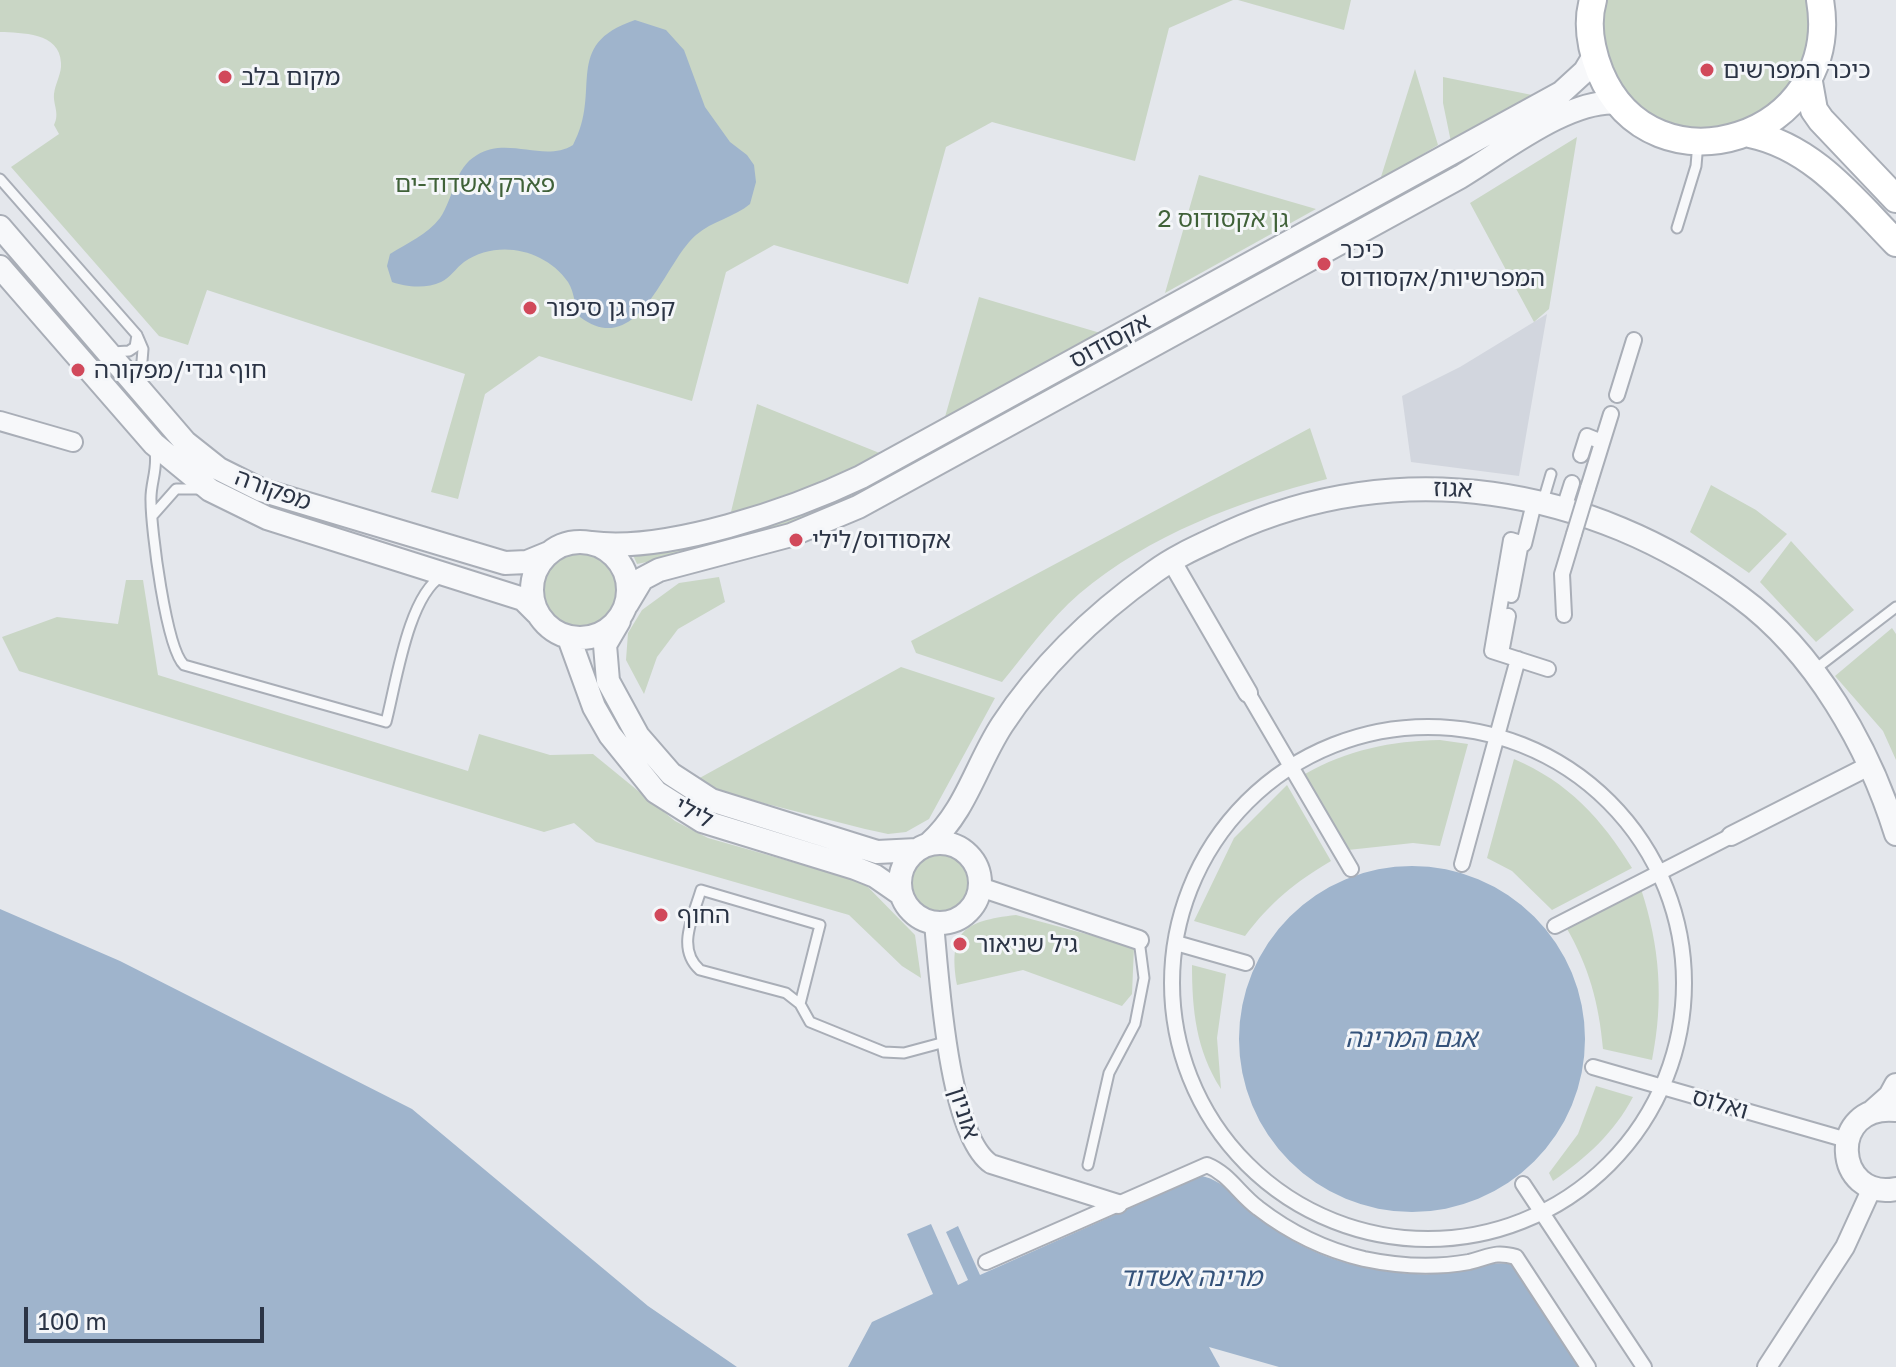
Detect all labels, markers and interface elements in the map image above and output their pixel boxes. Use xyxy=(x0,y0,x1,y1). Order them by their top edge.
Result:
place label: כיכר המפרשים xyxy=(1723,56,1871,84)
marker: כיכר המפרשים xyxy=(1698,61,1716,79)
place label: מקום בלב xyxy=(241,63,340,91)
marker: מקום בלב xyxy=(216,68,234,86)
park label: פארק אשדוד-ים xyxy=(395,170,555,198)
park label: גן אקסודוס 2 xyxy=(1158,205,1288,233)
place label: כיכר המפרשיות/אקסודוס xyxy=(1340,236,1545,292)
marker: כיכר המפרשיות/אקסודוס xyxy=(1315,255,1333,273)
place label: קפה גן סיפור xyxy=(546,294,675,322)
marker: קפה גן סיפור xyxy=(521,299,539,317)
street label: אקסודוס xyxy=(1064,307,1156,375)
place label: חוף גנדי/מפקורה xyxy=(94,356,267,384)
marker: חוף גנדי/מפקורה xyxy=(69,361,87,379)
street label: מפקורה xyxy=(231,463,315,517)
street label: אגוז xyxy=(1433,474,1473,504)
place label: אקסודוס/לילי xyxy=(812,526,951,554)
marker: אקסודוס/לילי xyxy=(787,531,805,549)
street label: לילי xyxy=(670,791,718,835)
place label: החוף xyxy=(677,901,730,929)
marker: החוף xyxy=(652,906,670,924)
place label: גיל שניאור xyxy=(976,930,1078,958)
marker: גיל שניאור xyxy=(951,935,969,953)
water label: אגם המרינה xyxy=(1345,1023,1477,1055)
street label: ואלוס xyxy=(1689,1082,1751,1126)
street label: אוניון xyxy=(942,1083,986,1143)
water label: מרינה אשדוד xyxy=(1120,1262,1262,1294)
scale bar xyxy=(28,1291,268,1341)
text: 100 m xyxy=(38,1306,107,1335)

